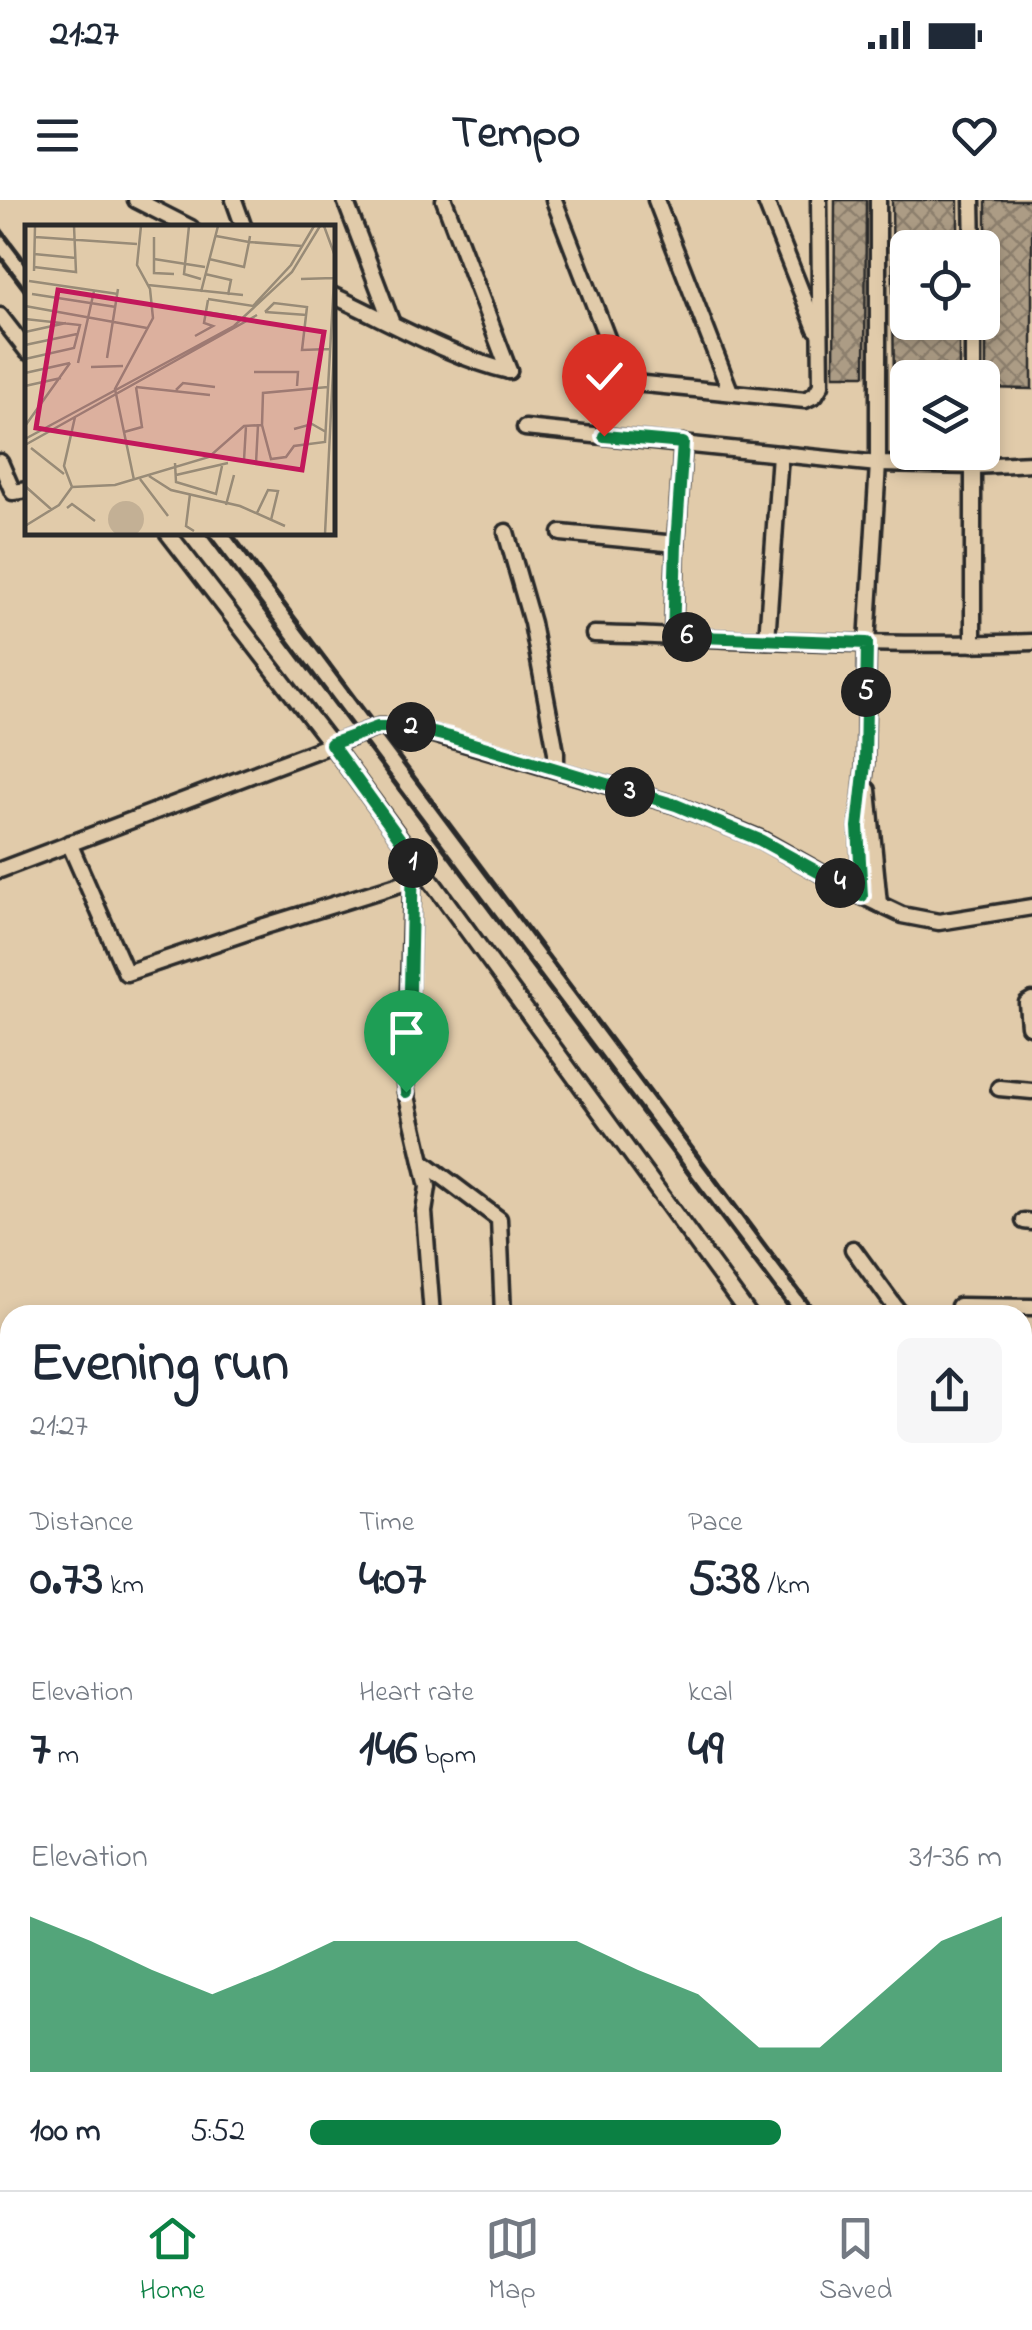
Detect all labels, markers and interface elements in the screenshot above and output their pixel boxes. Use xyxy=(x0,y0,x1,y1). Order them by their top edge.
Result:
text: 21:27 xyxy=(50,7,119,63)
text: Tempo xyxy=(452,102,580,168)
icon: menu xyxy=(30,108,85,163)
icon: heart xyxy=(947,108,1002,163)
inset map xyxy=(25,225,335,535)
map controls xyxy=(890,230,1000,470)
button: locate xyxy=(890,230,1000,340)
pin xyxy=(562,334,647,437)
icon: check xyxy=(577,349,632,404)
button: layers xyxy=(890,360,1000,470)
pin: 6 xyxy=(662,612,712,662)
text: 6 xyxy=(681,616,693,657)
pin: 5 xyxy=(841,667,891,717)
text: 5 xyxy=(858,671,874,712)
pin: 2 xyxy=(386,702,436,752)
text: 2 xyxy=(404,706,418,747)
pin: 3 xyxy=(605,767,655,817)
text: 3 xyxy=(624,771,636,812)
pin: 1 xyxy=(388,838,438,888)
text: 1 xyxy=(409,842,417,883)
pin: 4 xyxy=(815,858,865,908)
text: 4 xyxy=(834,862,846,903)
pin xyxy=(364,990,449,1093)
icon: arrive xyxy=(379,1005,434,1060)
text: Evening run xyxy=(30,1326,289,1406)
button: share xyxy=(897,1338,1002,1443)
text: 21:27 xyxy=(30,1404,88,1451)
text: Distance xyxy=(30,1503,133,1544)
text: Time xyxy=(359,1503,414,1544)
text: Pace xyxy=(688,1503,743,1544)
text: 0.73 xyxy=(30,1544,103,1617)
text: 4:07 xyxy=(359,1544,426,1617)
text: 5:38 xyxy=(688,1544,760,1617)
text: km xyxy=(103,1566,144,1607)
text: /km xyxy=(760,1566,810,1607)
text: Elevation xyxy=(30,1673,133,1714)
text: Heart rate xyxy=(359,1673,474,1714)
text: kcal xyxy=(688,1673,733,1714)
text: 7 xyxy=(30,1714,51,1787)
text: 146 xyxy=(359,1714,418,1787)
text: 49 xyxy=(688,1714,724,1787)
text: m xyxy=(51,1736,79,1777)
text: bpm xyxy=(418,1736,476,1777)
text: Elevation xyxy=(30,1835,148,1882)
text: 31–36 m xyxy=(909,1835,1002,1882)
text: 100 m xyxy=(30,2109,101,2156)
text: 5:52 xyxy=(190,2109,245,2156)
tab: Home xyxy=(140,2211,205,2312)
tab: Map xyxy=(485,2211,540,2312)
tab: Saved xyxy=(819,2211,892,2312)

